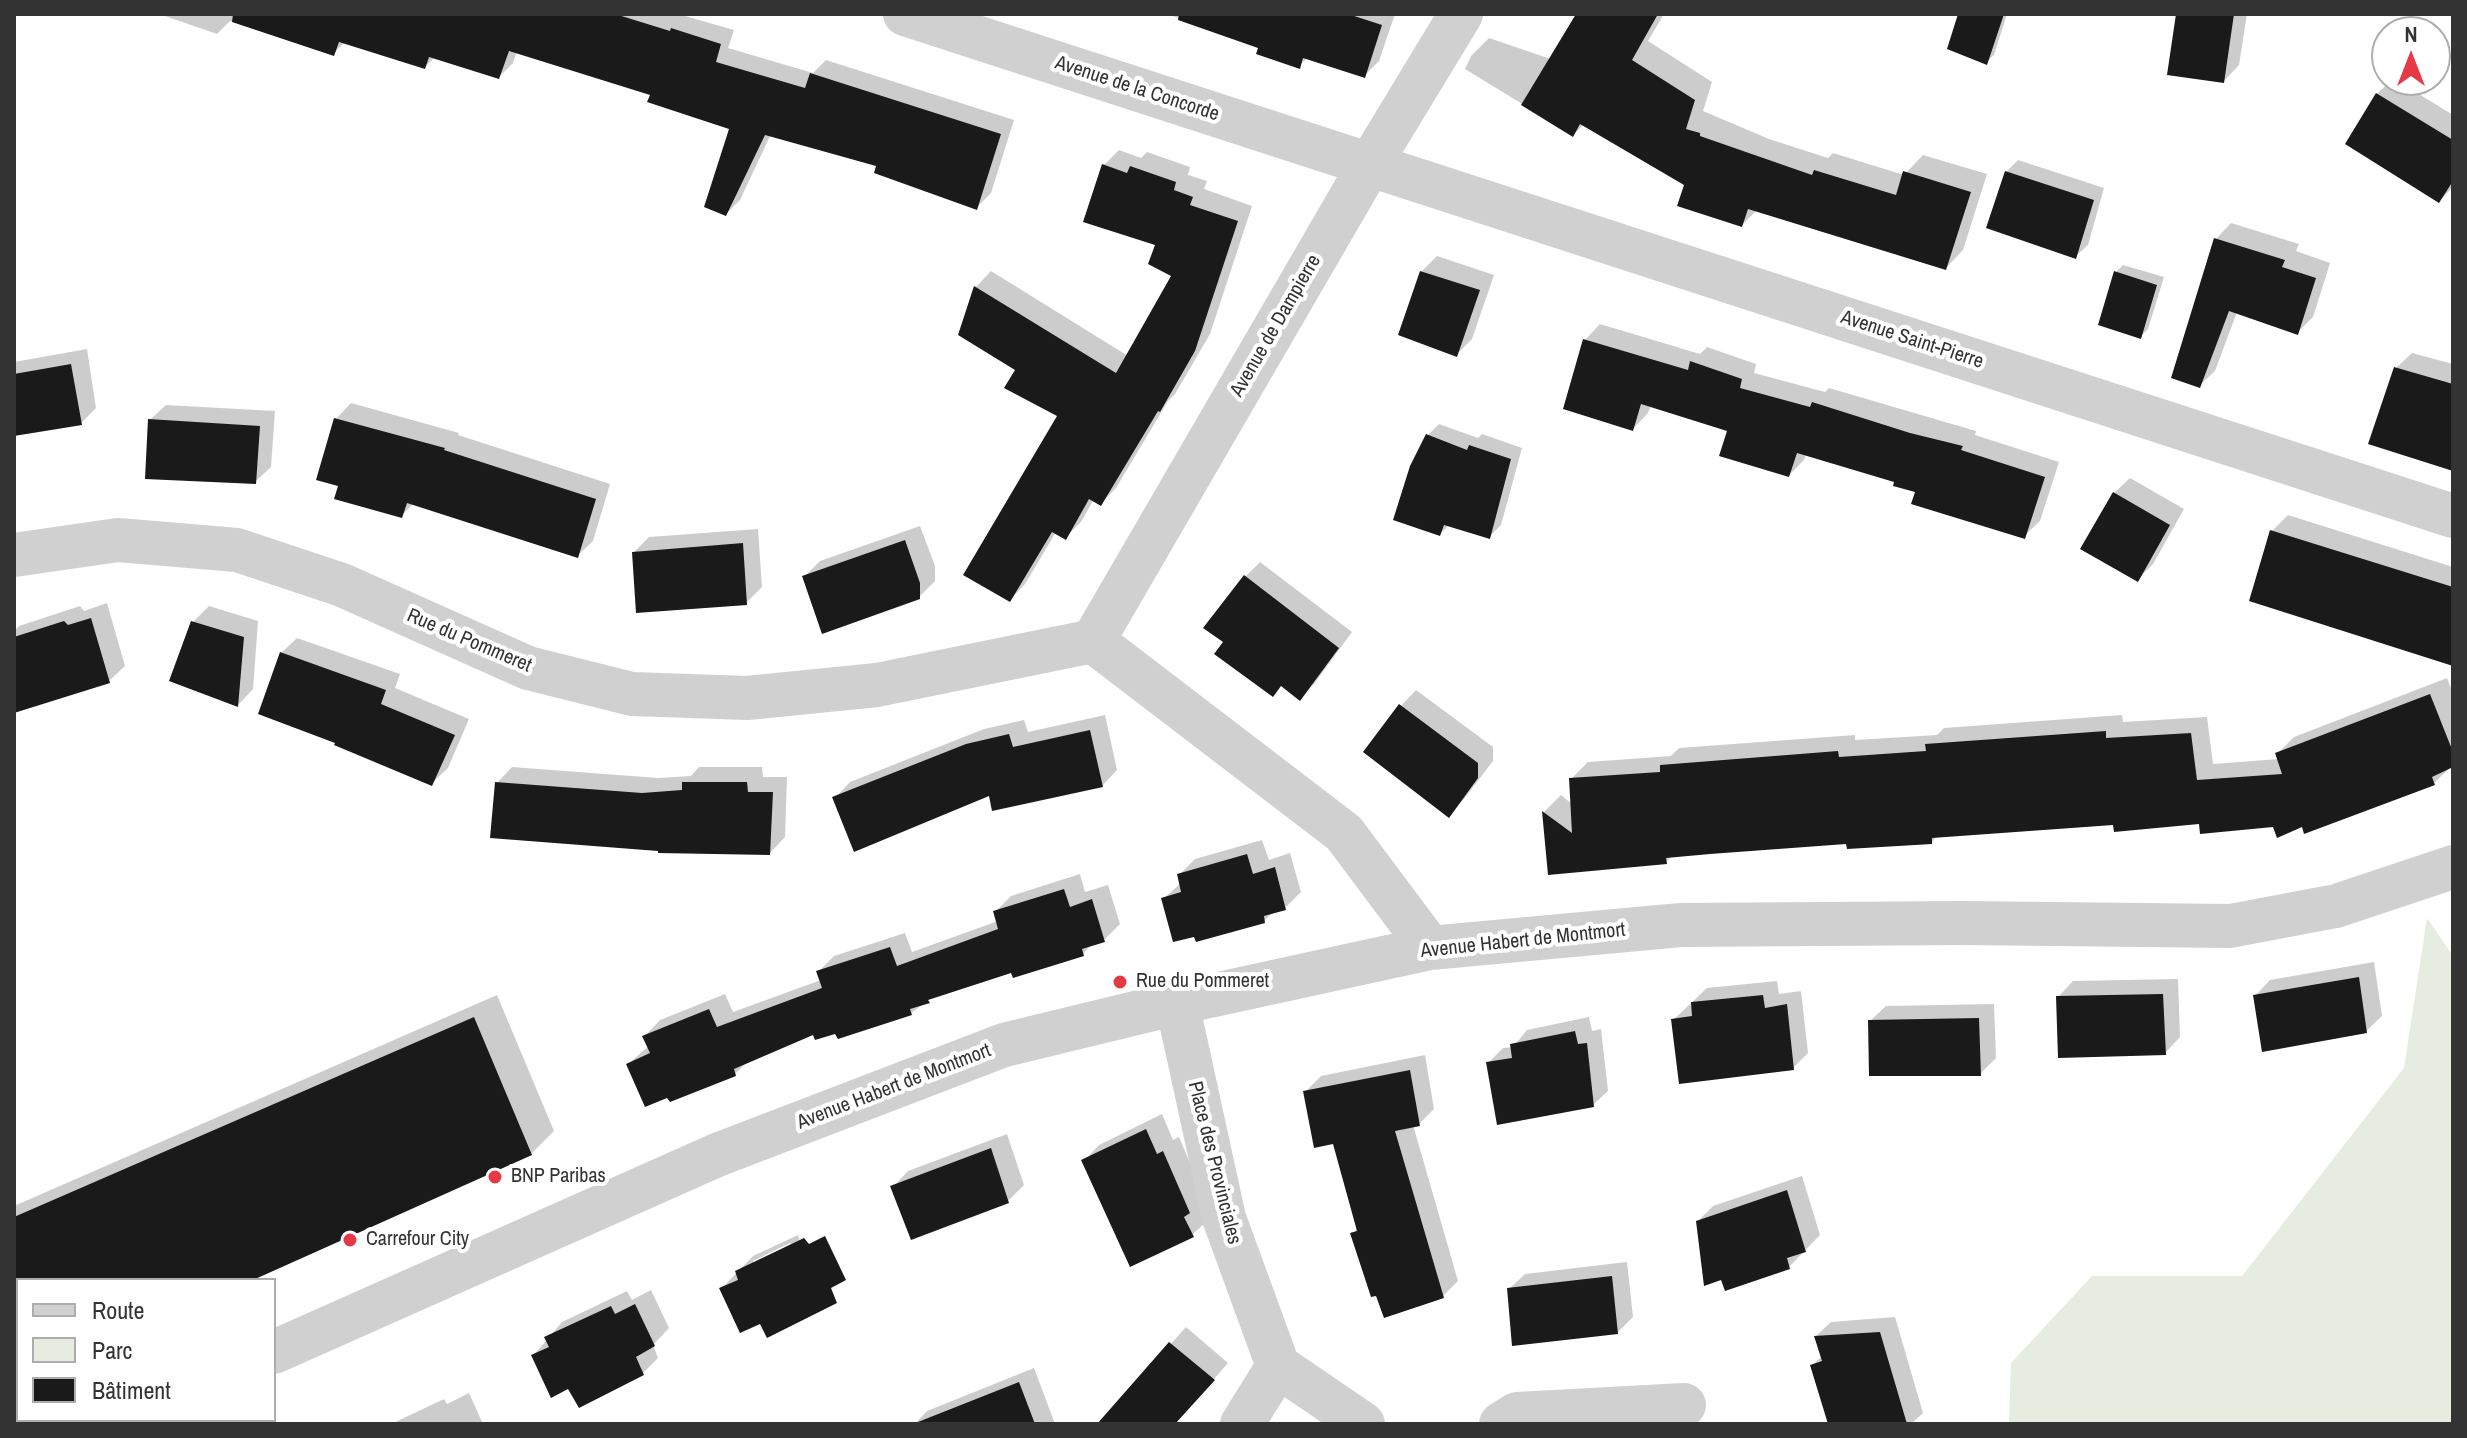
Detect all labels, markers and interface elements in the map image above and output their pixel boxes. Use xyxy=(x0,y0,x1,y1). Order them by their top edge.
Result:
north arrow xyxy=(2371,16,2451,96)
text: N xyxy=(2404,19,2418,49)
street label: Avenue de la Concorde xyxy=(1052,51,1222,127)
street label: Avenue de Dampierre xyxy=(1226,251,1326,401)
street label: Avenue Saint-Pierre xyxy=(1838,306,1986,374)
street label: Rue du Pommeret xyxy=(403,604,535,678)
street label: Avenue Habert de Montmort xyxy=(1419,918,1627,964)
place label: Rue du Pommeret xyxy=(1136,970,1269,994)
marker: Rue du Pommeret xyxy=(1111,973,1129,991)
street label: Avenue Habert de Montmort xyxy=(794,1039,994,1135)
street label: Place des Provinciales xyxy=(1182,1079,1246,1247)
place label: BNP Paribas xyxy=(511,1165,606,1189)
marker: BNP Paribas xyxy=(486,1168,504,1186)
place label: Carrefour City xyxy=(366,1228,469,1252)
marker: Carrefour City xyxy=(341,1231,359,1249)
legend xyxy=(16,1278,276,1422)
text: Route xyxy=(92,1294,145,1326)
text: Parc xyxy=(92,1334,132,1366)
text: Bâtiment xyxy=(92,1374,171,1406)

